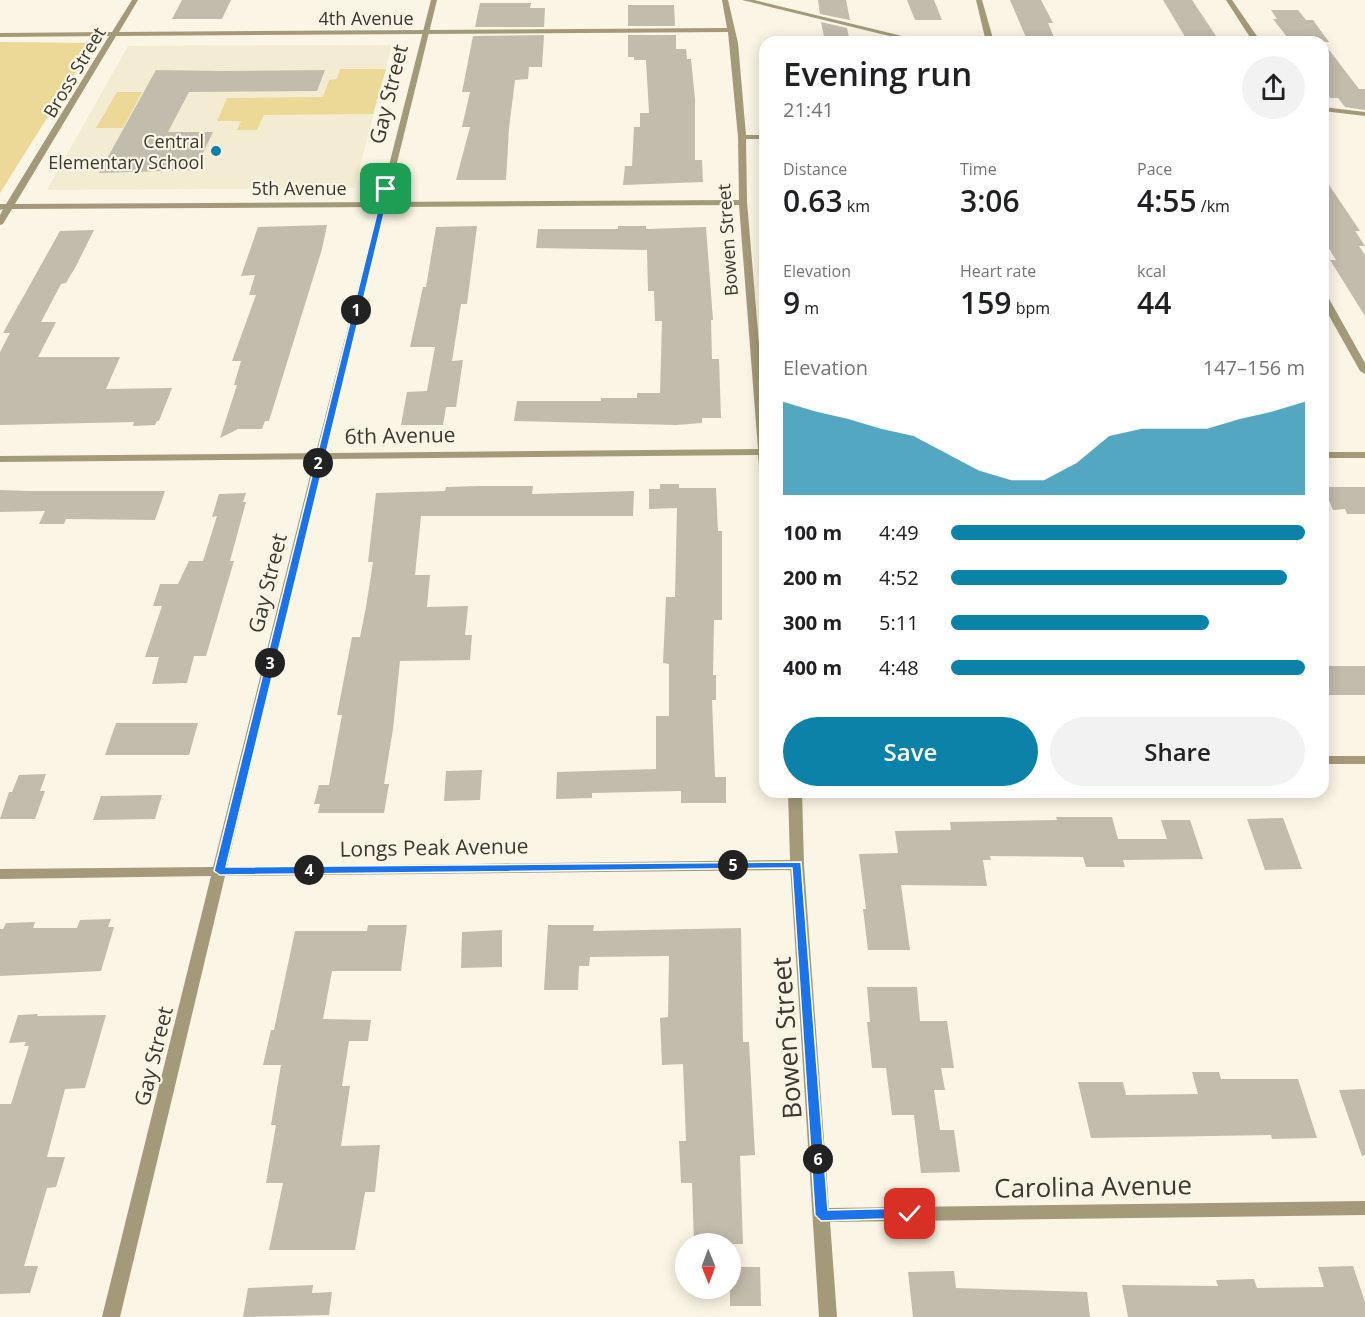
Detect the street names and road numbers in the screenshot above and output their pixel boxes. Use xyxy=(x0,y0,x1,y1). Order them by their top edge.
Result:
street label: 4th Avenue xyxy=(318,6,414,30)
street label: Bross Street xyxy=(37,22,111,122)
street label: Gay Street xyxy=(362,41,414,147)
street label: 5th Avenue xyxy=(251,176,347,200)
street label: Bowen Street xyxy=(711,183,743,297)
street label: 6th Avenue xyxy=(344,420,456,450)
street label: Gay Street xyxy=(241,530,293,636)
street label: Longs Peak Avenue xyxy=(339,831,529,863)
street label: Bowen Street xyxy=(762,956,810,1120)
street label: Gay Street xyxy=(127,1003,179,1109)
street label: Carolina Avenue xyxy=(994,1166,1192,1206)

